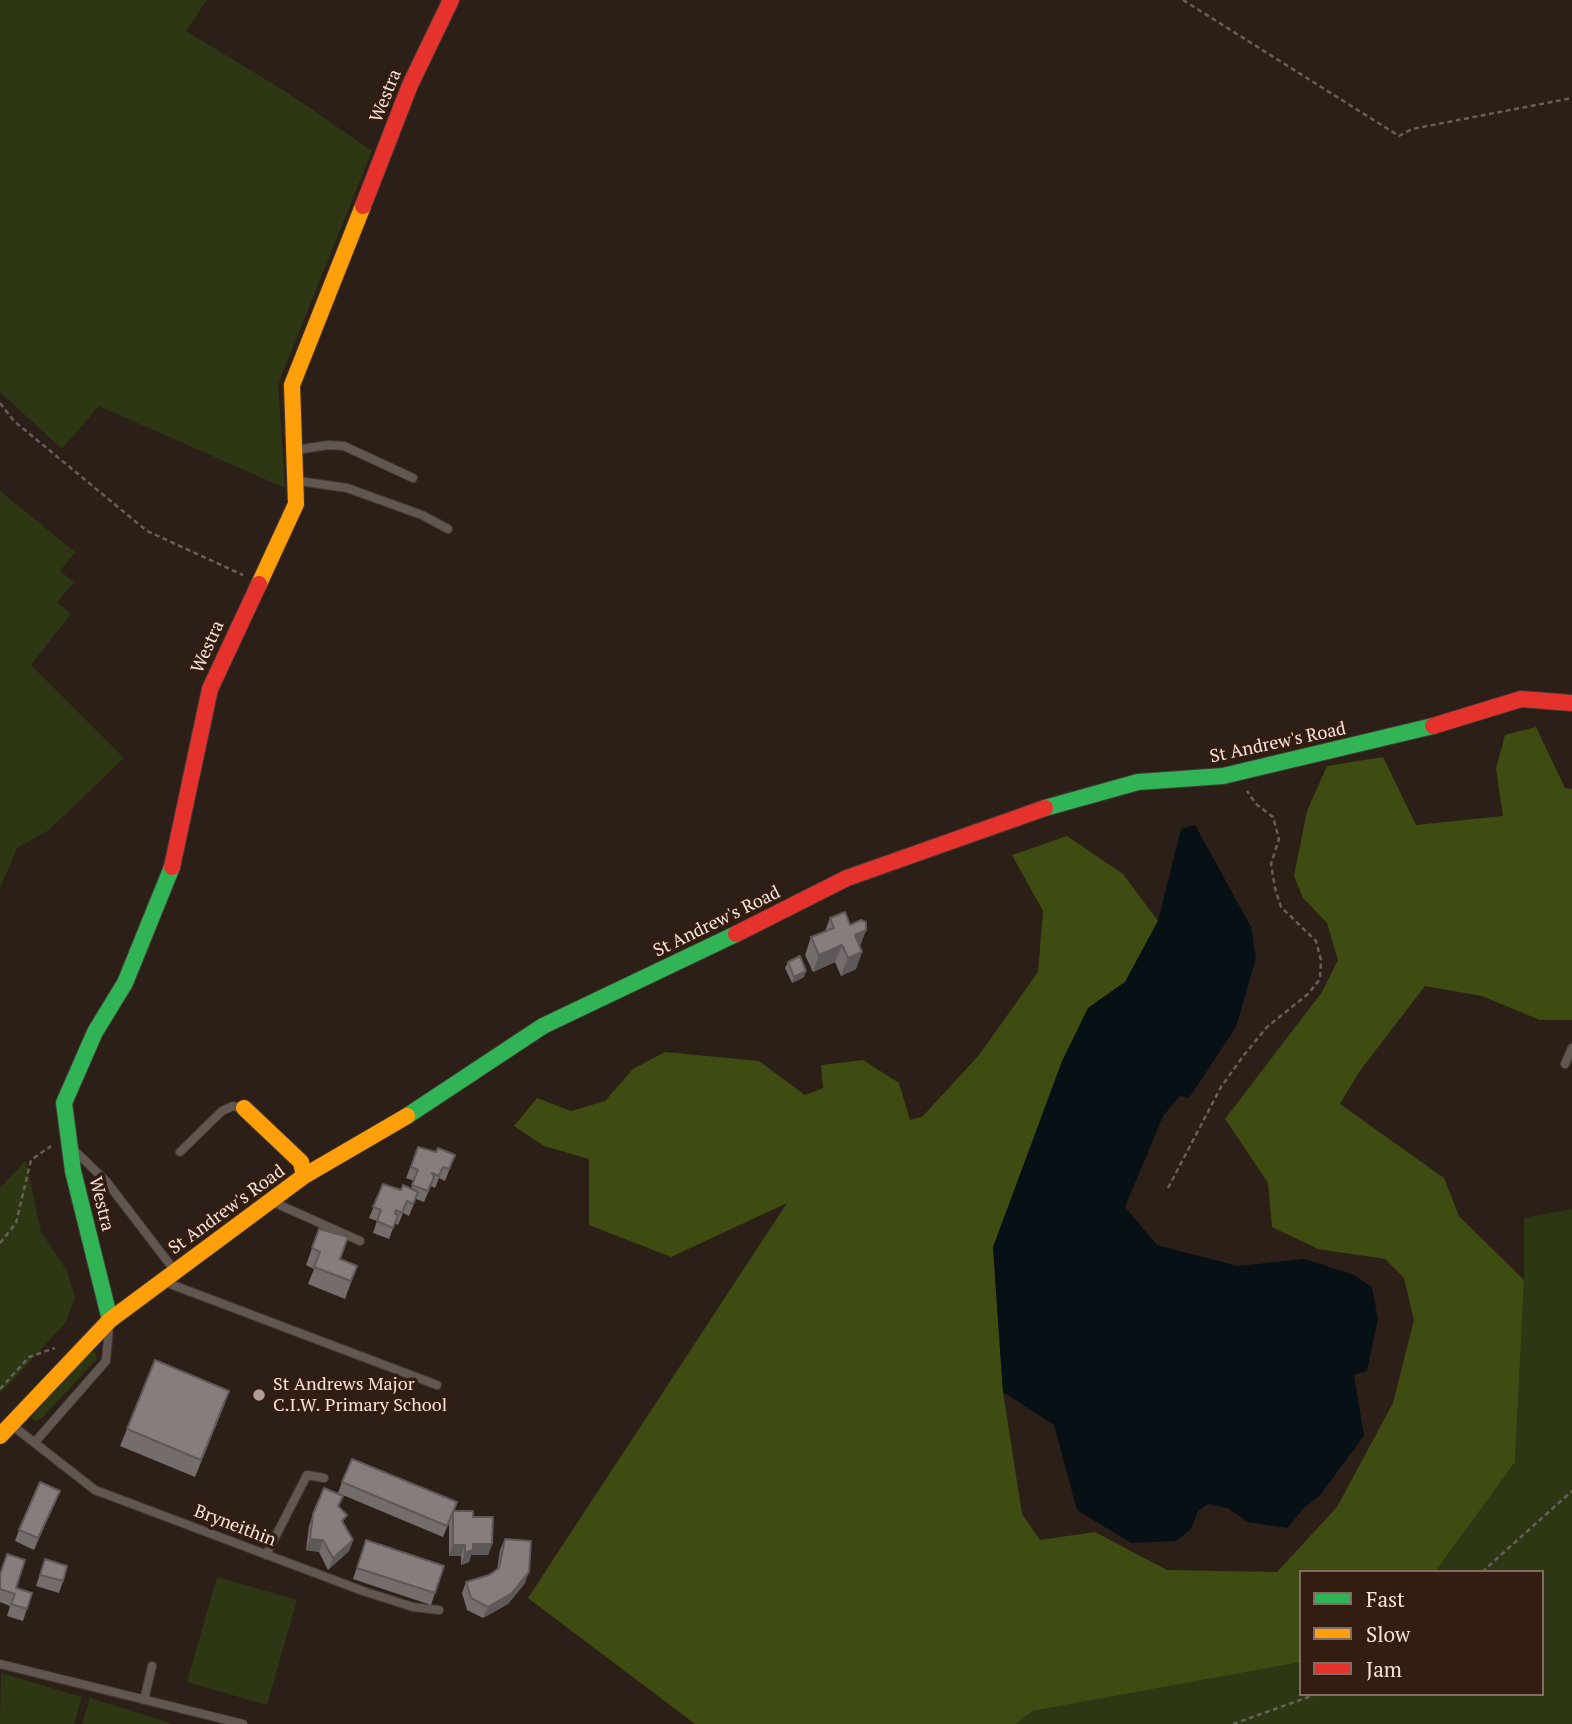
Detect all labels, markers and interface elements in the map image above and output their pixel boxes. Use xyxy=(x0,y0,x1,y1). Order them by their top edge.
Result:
street label: Westra xyxy=(366,66,406,126)
street label: Westra xyxy=(187,617,229,677)
street label: St Andrew's Road xyxy=(1208,718,1348,768)
street label: St Andrew's Road xyxy=(650,882,784,962)
street label: St Andrew's Road xyxy=(165,1161,289,1259)
street label: Westra xyxy=(84,1175,118,1233)
place label: St Andrews Major C.I.W. Primary School xyxy=(273,1374,447,1416)
marker: St Andrews Major C.I.W. Primary School xyxy=(251,1387,267,1403)
street label: Bryneithin xyxy=(191,1501,279,1551)
legend xyxy=(1299,1570,1544,1696)
text: Fast xyxy=(1366,1585,1405,1613)
text: Slow xyxy=(1366,1620,1410,1648)
text: Jam xyxy=(1366,1655,1402,1683)

